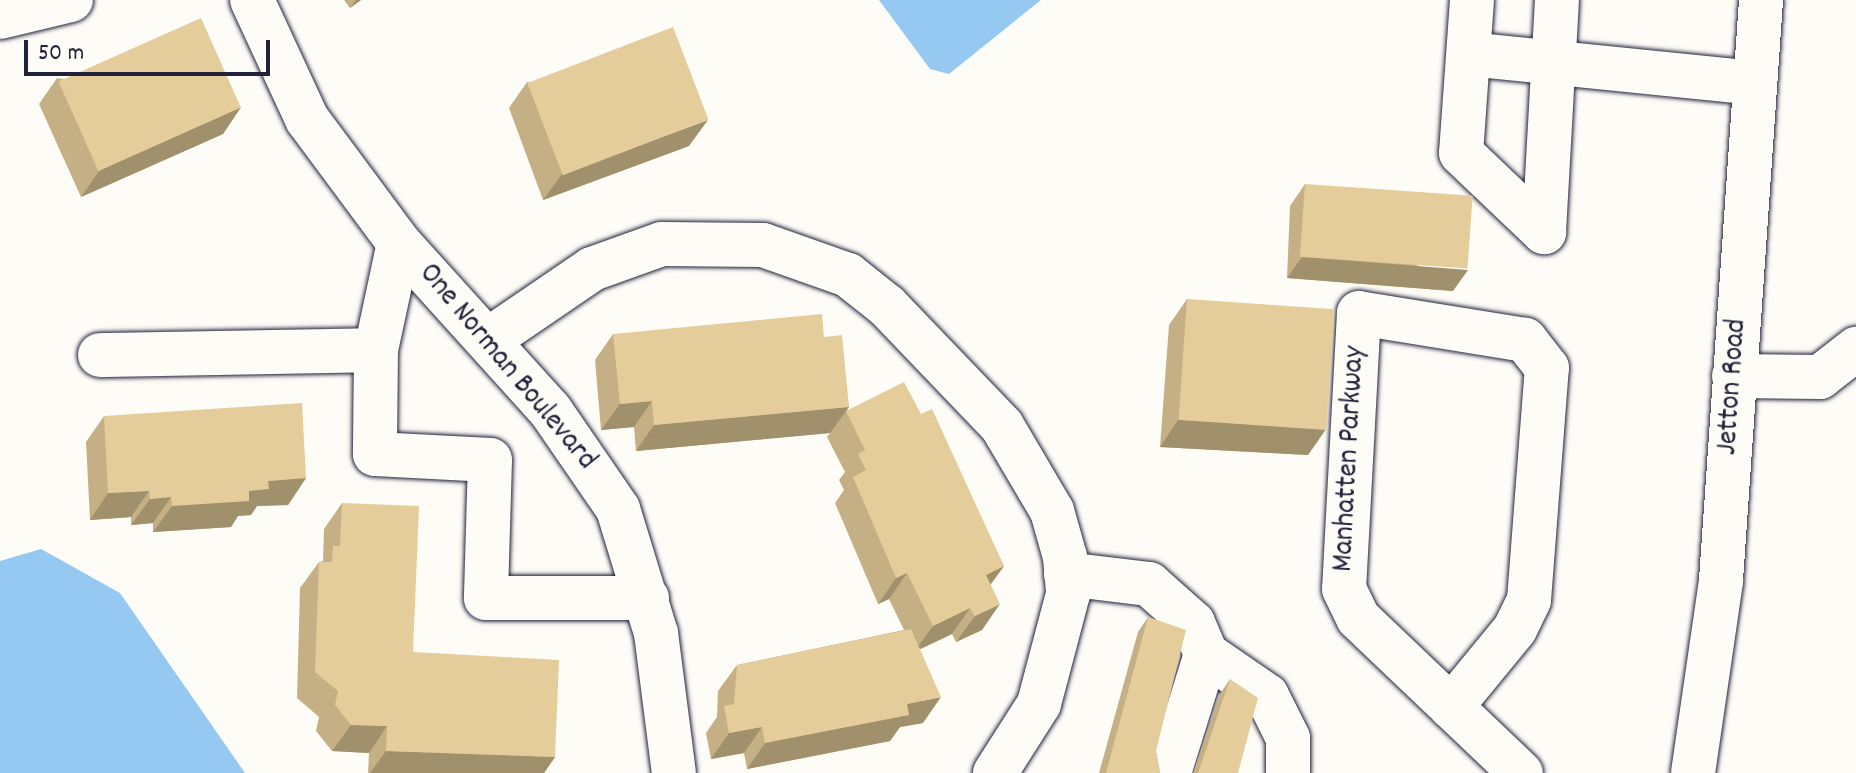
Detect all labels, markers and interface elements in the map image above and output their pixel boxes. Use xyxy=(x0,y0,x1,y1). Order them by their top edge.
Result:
scale bar xyxy=(28,24,274,74)
text: 50 m xyxy=(38,37,84,71)
street label: One Norman Boulevard xyxy=(409,257,603,479)
street label: Jetton Road xyxy=(1711,318,1757,456)
street label: Manhatten Parkway xyxy=(1327,345,1375,573)

